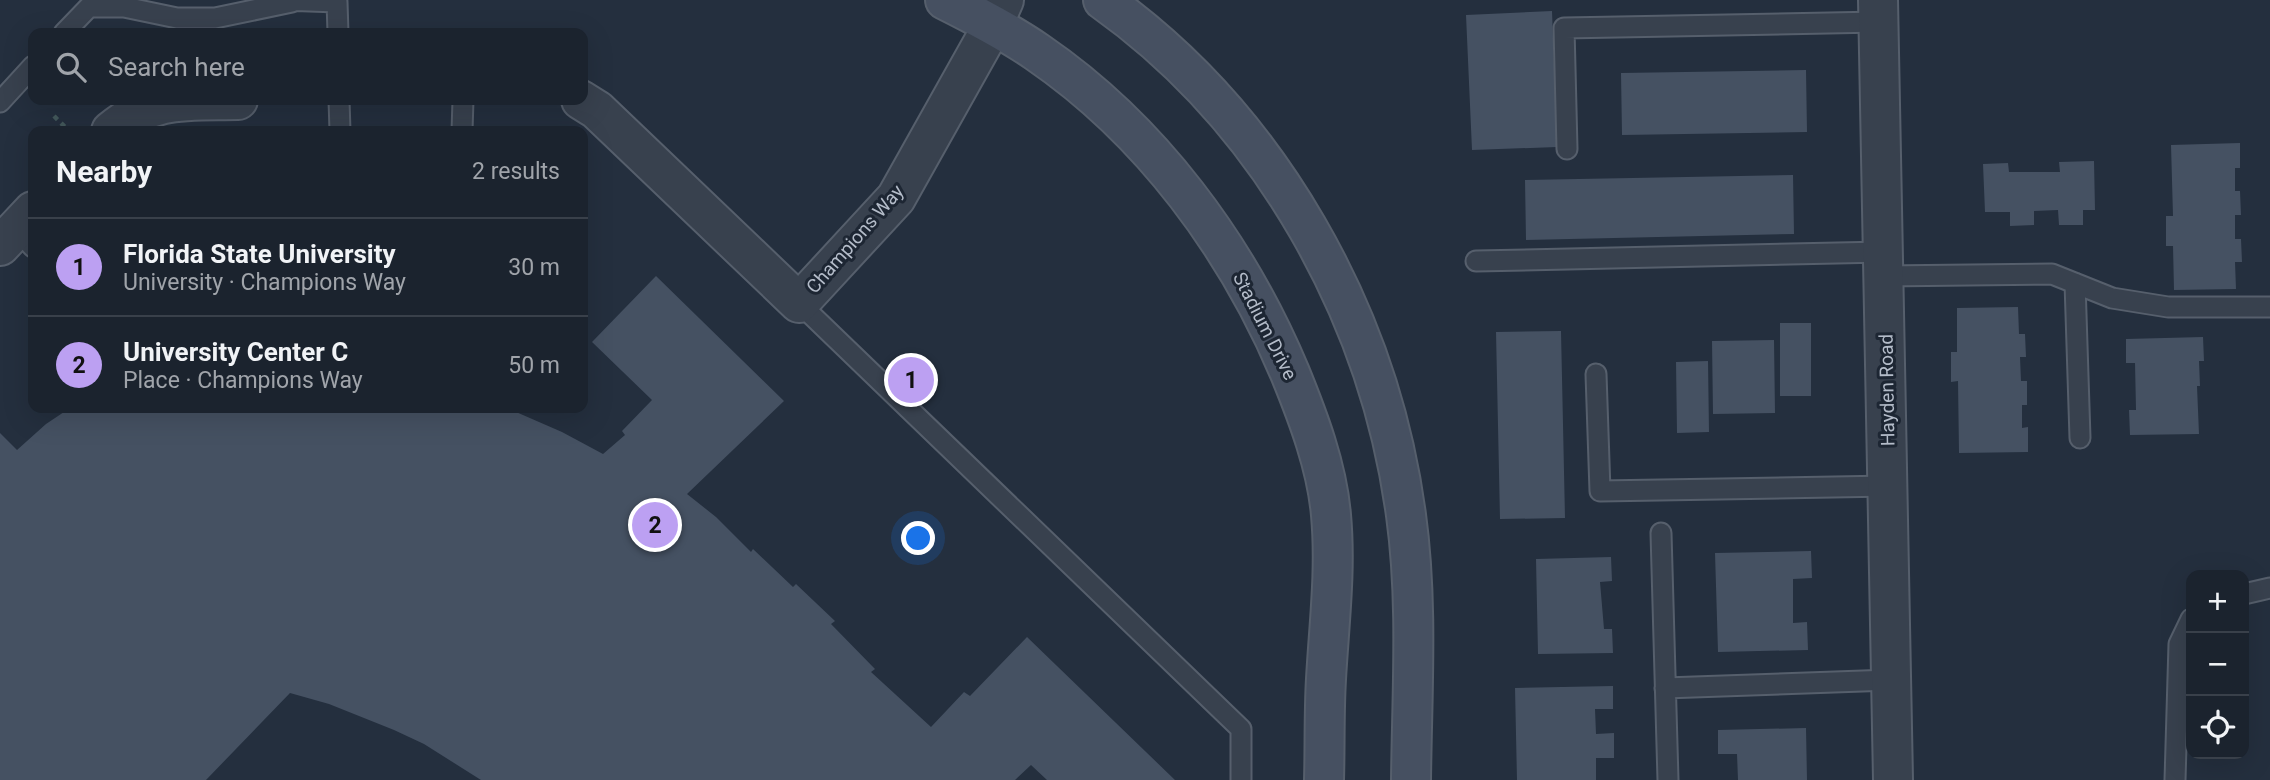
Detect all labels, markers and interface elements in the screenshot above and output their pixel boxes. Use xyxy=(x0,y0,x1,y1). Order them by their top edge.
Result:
search box xyxy=(28,28,588,105)
icon: search xyxy=(52,48,90,86)
text: Search here xyxy=(108,52,245,82)
text: Nearby xyxy=(56,154,152,189)
text: 2 results xyxy=(472,158,560,185)
street label: Champions Way xyxy=(801,180,909,298)
text: Florida State University xyxy=(123,239,396,269)
text: 1 xyxy=(72,254,86,281)
text: 30 m xyxy=(508,254,560,281)
street label: Stadium Drive xyxy=(1228,268,1302,384)
text: University · Champions Way xyxy=(123,269,406,296)
street label: Hayden Road xyxy=(1875,334,1899,446)
text: University Center C xyxy=(123,337,348,367)
text: 2 xyxy=(72,352,86,379)
text: 50 m xyxy=(508,352,560,379)
pin: 1 xyxy=(888,354,934,406)
text: Place · Champions Way xyxy=(123,367,363,394)
pin: 2 xyxy=(632,499,678,551)
your location xyxy=(901,521,935,555)
map controls xyxy=(2186,570,2249,759)
button: + xyxy=(2186,570,2249,633)
button: − xyxy=(2186,633,2249,696)
button: locate xyxy=(2186,696,2249,759)

